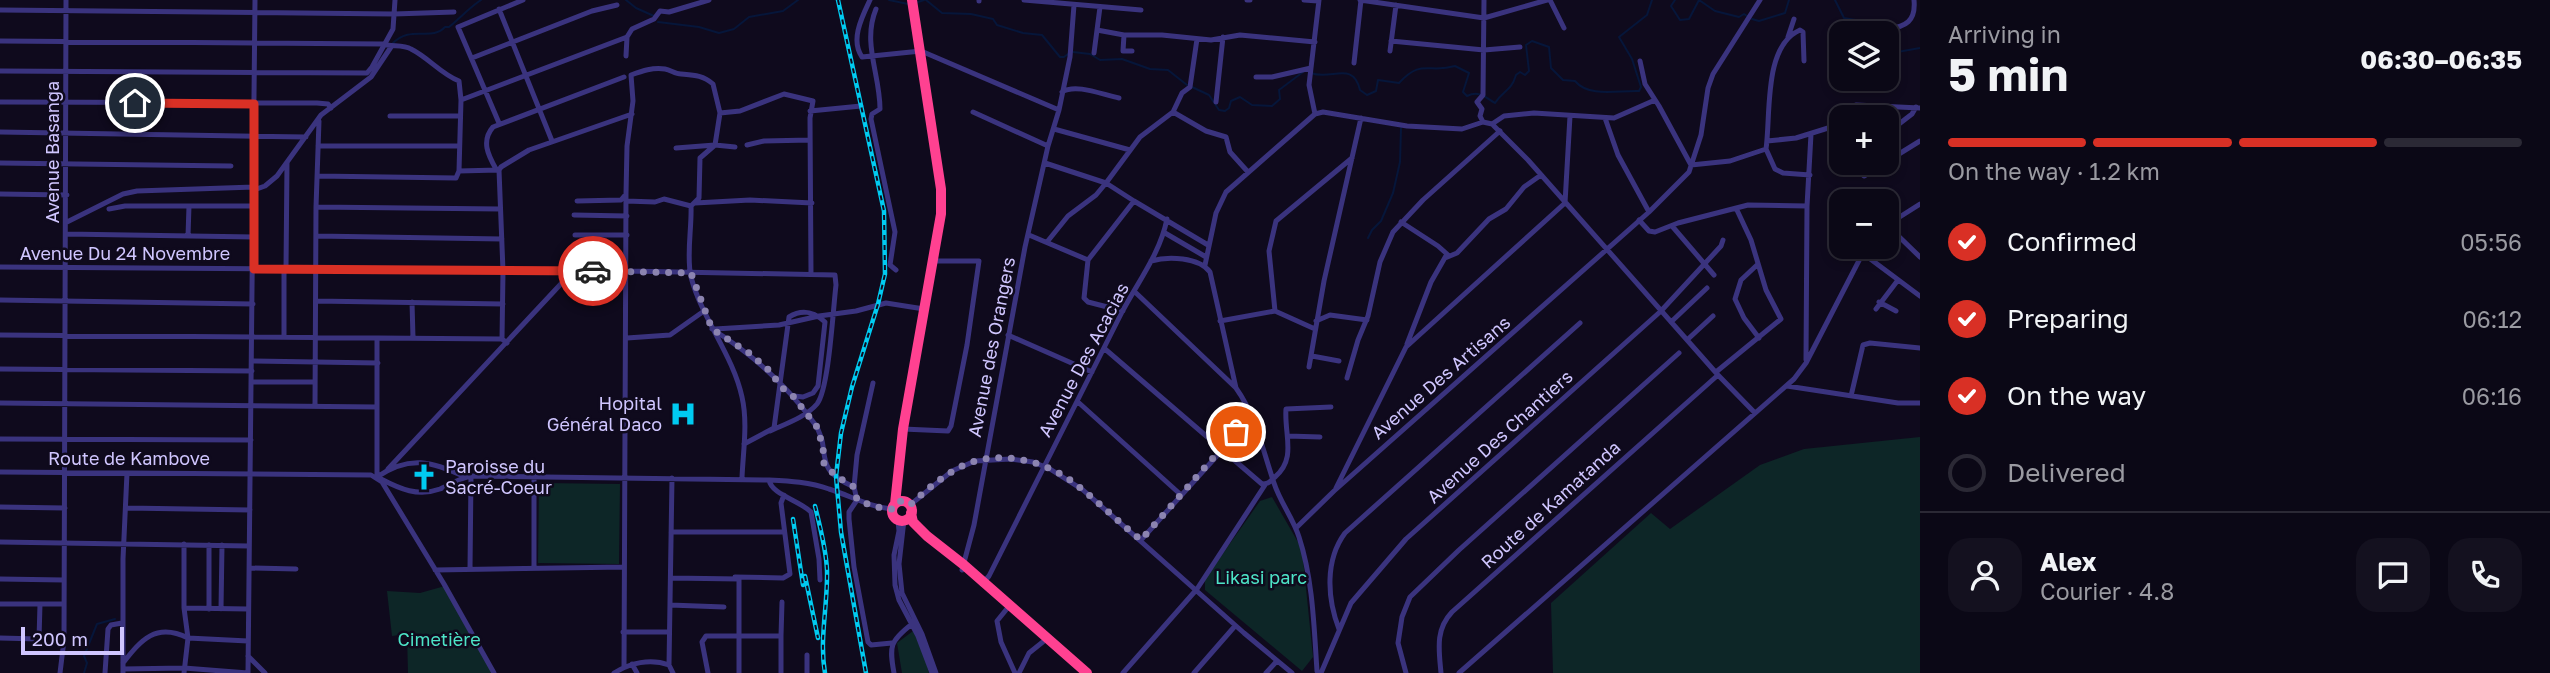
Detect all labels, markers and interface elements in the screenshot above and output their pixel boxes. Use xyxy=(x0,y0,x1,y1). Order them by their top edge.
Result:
text: Arriving in xyxy=(1948,20,2061,48)
map controls xyxy=(1829,21,1899,259)
button: layers xyxy=(1829,21,1899,91)
text: 06:30–06:35 xyxy=(2360,44,2522,75)
text: 5 min xyxy=(1948,46,2068,101)
pin xyxy=(105,73,165,133)
street label: Avenue Basanga xyxy=(41,81,63,223)
icon: home xyxy=(116,84,154,122)
button: + xyxy=(1829,105,1899,175)
text: On the way · 1.2 km xyxy=(1948,157,2160,185)
button: − xyxy=(1829,189,1899,259)
icon: check xyxy=(1948,223,1986,261)
text: Confirmed xyxy=(2007,226,2137,257)
text: 05:56 xyxy=(2460,228,2522,256)
courier xyxy=(558,236,628,306)
street label: Avenue Du 24 Novembre xyxy=(20,242,230,264)
icon: car xyxy=(574,252,612,290)
street label: Avenue des Orangers xyxy=(963,255,1019,439)
street label: Avenue Des Acacias xyxy=(1033,279,1133,440)
icon: check xyxy=(1948,300,1986,338)
text: Preparing xyxy=(2007,303,2129,334)
text: 06:12 xyxy=(2462,305,2522,333)
street label: Avenue Des Artisans xyxy=(1366,311,1514,444)
street label: Avenue Des Chantiers xyxy=(1422,365,1577,508)
icon: check xyxy=(1948,377,1986,415)
text: On the way xyxy=(2007,380,2146,411)
text: 06:16 xyxy=(2462,382,2522,410)
place label: Hopital Général Daco xyxy=(547,392,662,435)
hospital icon: Hopital Général Daco xyxy=(668,399,698,429)
pin xyxy=(1206,402,1266,462)
icon: bag xyxy=(1217,413,1255,451)
street label: Route de Kamatanda xyxy=(1476,436,1625,573)
street label: Route de Kambove xyxy=(48,447,210,469)
place label: Paroisse du Sacré-Coeur xyxy=(445,455,552,498)
text: Delivered xyxy=(2007,457,2126,488)
church icon: Paroisse du Sacré-Coeur xyxy=(409,462,439,492)
button: person xyxy=(1948,538,2022,612)
button: chat xyxy=(2356,538,2430,612)
button: phone xyxy=(2448,538,2522,612)
text: Alex xyxy=(2040,546,2097,577)
park label: Likasi parc xyxy=(1215,566,1307,588)
text: Courier · 4.8 xyxy=(2040,577,2174,605)
scale bar xyxy=(21,624,124,656)
text: 200 m xyxy=(32,627,88,650)
park label: Cimetière xyxy=(397,628,481,650)

